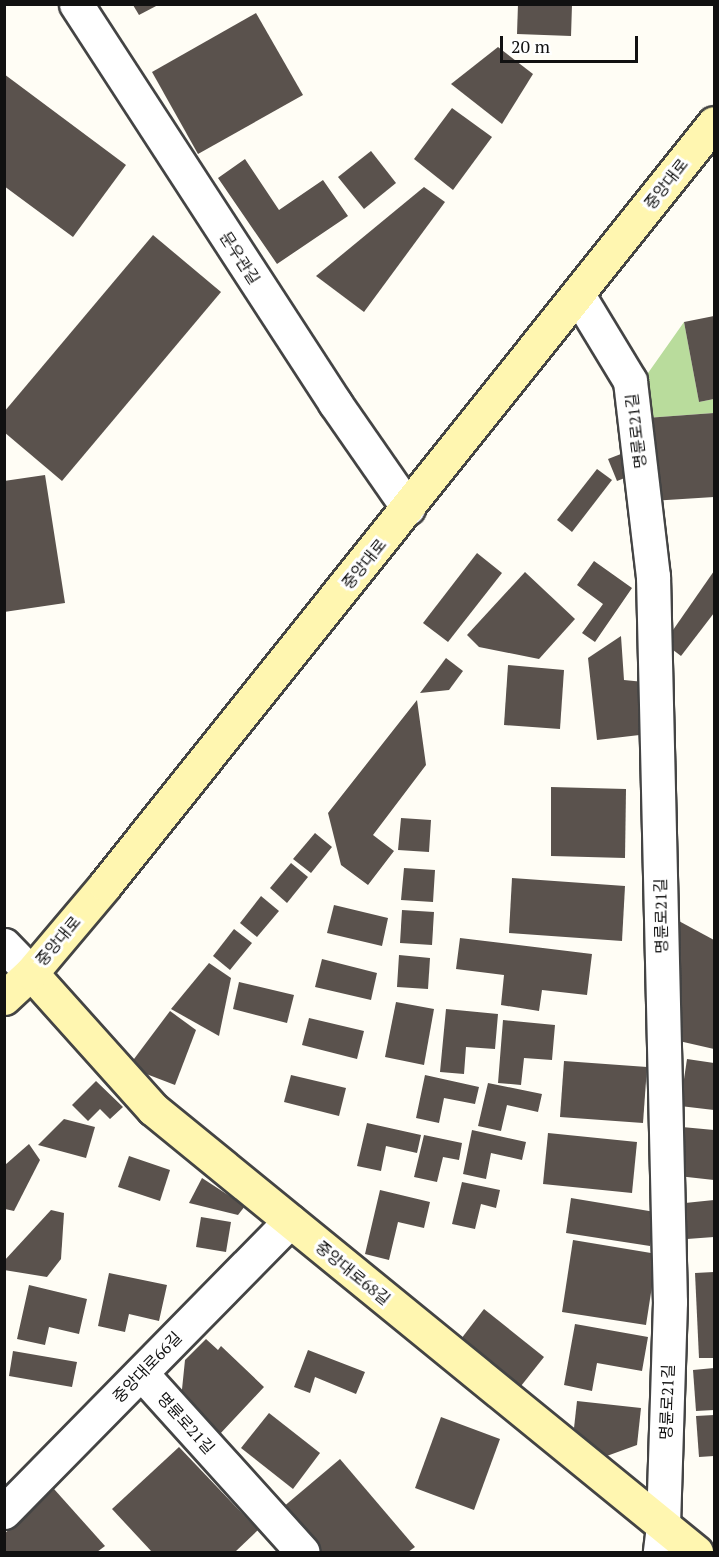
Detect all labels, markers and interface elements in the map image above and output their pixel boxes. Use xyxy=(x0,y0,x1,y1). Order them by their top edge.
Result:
scale bar xyxy=(503,24,641,62)
text: 20 m xyxy=(511,34,550,58)
street label: 중앙대로 xyxy=(640,155,692,213)
street label: 문우관길 xyxy=(216,228,264,288)
street label: 명륜로21길 xyxy=(622,392,650,470)
street label: 중앙대로 xyxy=(338,535,390,593)
street label: 명륜로21길 xyxy=(651,878,671,954)
street label: 중앙대로 xyxy=(32,912,84,970)
street label: 중앙대로68길 xyxy=(312,1237,394,1309)
street label: 중앙대로66길 xyxy=(109,1328,185,1406)
street label: 명륜로21길 xyxy=(656,1364,678,1440)
street label: 명륜로21길 xyxy=(153,1388,219,1458)

